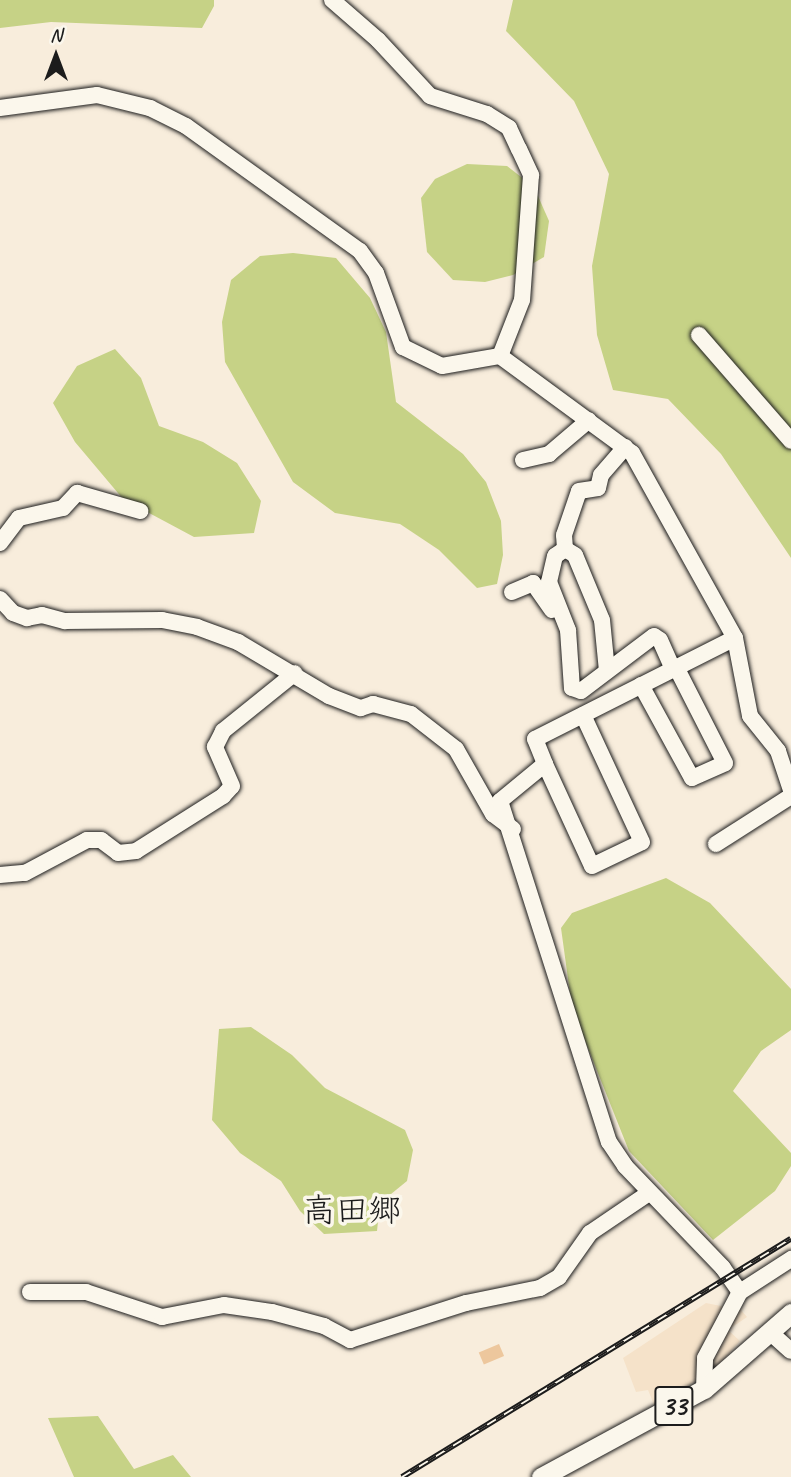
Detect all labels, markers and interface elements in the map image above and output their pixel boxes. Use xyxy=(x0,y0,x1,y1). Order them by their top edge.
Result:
north arrow xyxy=(21,21,91,91)
text: N xyxy=(50,23,62,47)
district label: 高田郷 xyxy=(303,1191,401,1231)
road number: 33 xyxy=(653,1382,695,1430)

